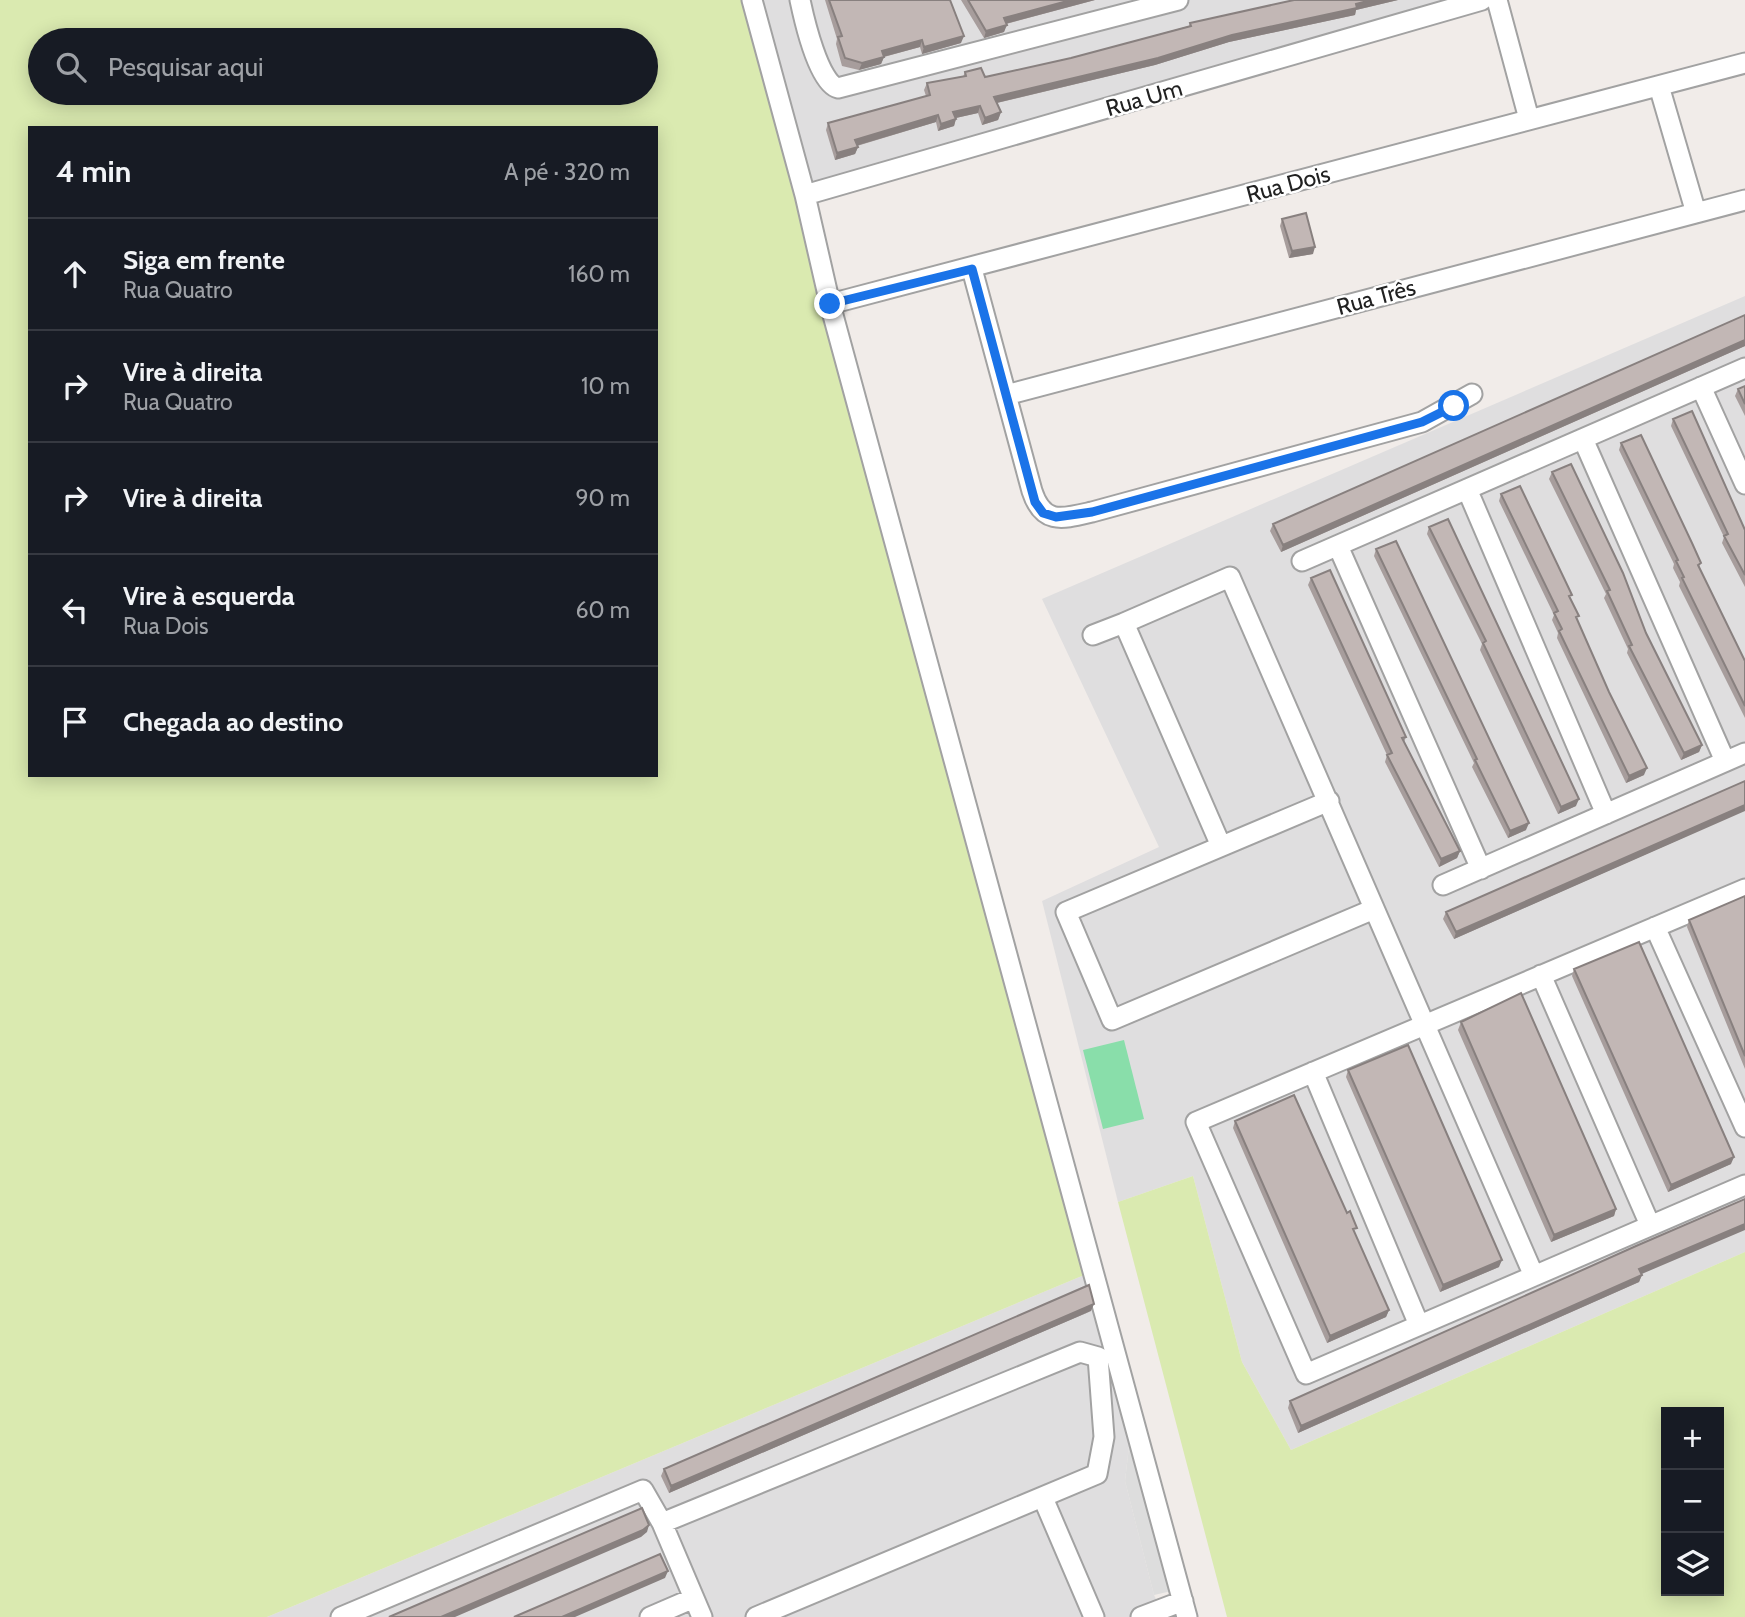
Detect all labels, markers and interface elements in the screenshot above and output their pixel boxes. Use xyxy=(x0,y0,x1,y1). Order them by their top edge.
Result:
search box xyxy=(28,28,658,105)
icon: search xyxy=(52,48,90,86)
text: Pesquisar aqui xyxy=(108,51,264,83)
street label: Rua Um xyxy=(1102,74,1186,122)
text: 4 min xyxy=(56,153,131,190)
text: A pé · 320 m xyxy=(504,158,630,186)
street label: Rua Dois xyxy=(1243,159,1333,209)
text: Siga em frente xyxy=(123,244,285,276)
icon: ahead xyxy=(56,255,94,293)
text: 160 m xyxy=(568,260,630,288)
street label: Rua Três xyxy=(1334,273,1418,321)
text: Rua Quatro xyxy=(123,276,233,304)
route end xyxy=(814,288,845,319)
text: Vire à direita xyxy=(123,356,263,388)
icon: right xyxy=(56,367,94,405)
text: 10 m xyxy=(581,372,630,400)
text: Rua Quatro xyxy=(123,388,233,416)
route start xyxy=(1438,390,1469,421)
icon: right xyxy=(56,479,94,517)
text: Vire à direita xyxy=(123,482,263,514)
text: 90 m xyxy=(576,484,630,512)
text: Vire à esquerda xyxy=(123,580,295,612)
icon: left xyxy=(56,591,94,629)
text: 60 m xyxy=(576,596,630,624)
text: Rua Dois xyxy=(123,612,209,640)
icon: arrive xyxy=(56,703,94,741)
text: Chegada ao destino xyxy=(123,706,343,738)
map controls xyxy=(1661,1407,1724,1596)
button: + xyxy=(1661,1407,1724,1470)
button: − xyxy=(1661,1470,1724,1533)
button: layers xyxy=(1661,1533,1724,1596)

